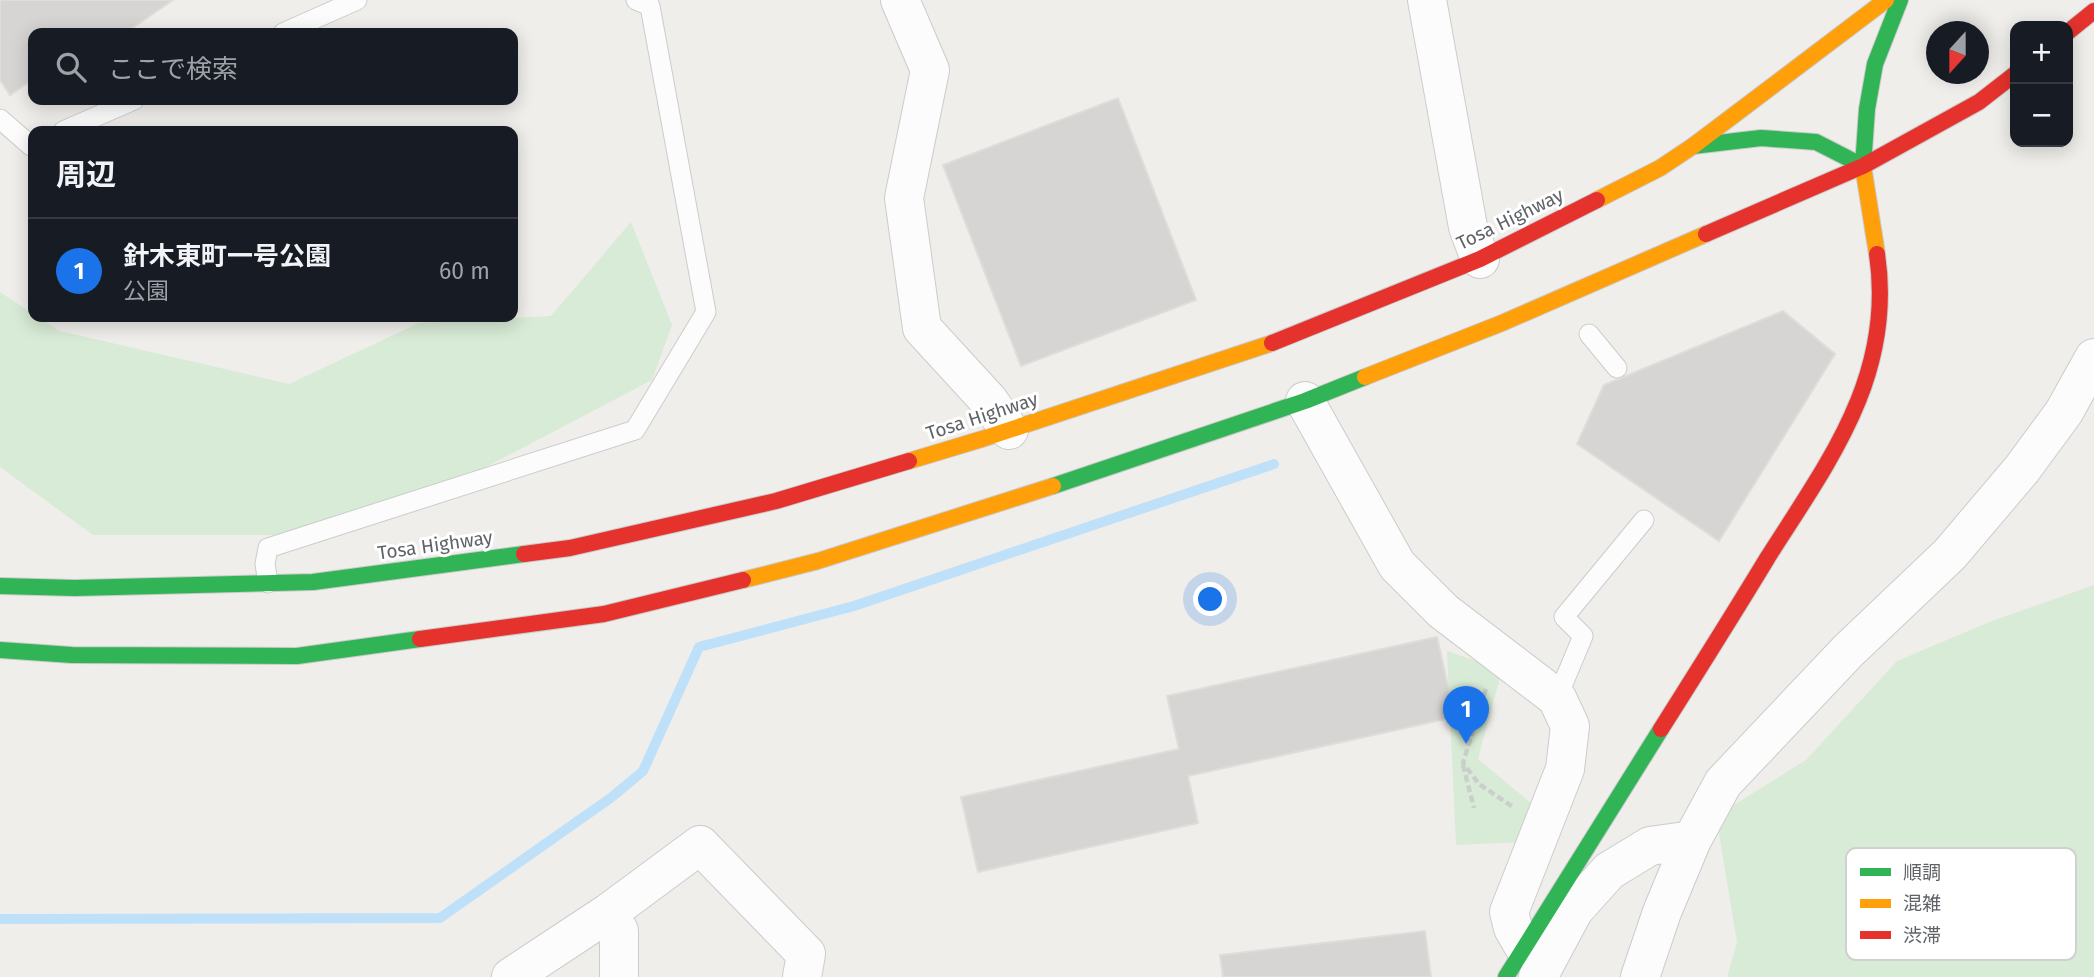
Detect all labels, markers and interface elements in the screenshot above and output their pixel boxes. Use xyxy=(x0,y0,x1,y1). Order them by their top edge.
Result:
north arrow xyxy=(1926,21,1989,84)
map controls xyxy=(2010,21,2073,147)
button: + xyxy=(2010,21,2073,84)
search box xyxy=(28,28,518,105)
icon: search xyxy=(52,48,90,86)
text: ここで検索 xyxy=(108,54,238,85)
button: − xyxy=(2010,84,2073,147)
text: 周辺 xyxy=(56,157,116,193)
street label: Tosa Highway xyxy=(1453,183,1568,255)
text: 針木東町一号公園 xyxy=(123,241,331,272)
text: 1 xyxy=(74,257,84,285)
text: 60 m xyxy=(439,257,490,285)
text: 公園 xyxy=(123,277,169,305)
street label: Tosa Highway xyxy=(923,387,1041,445)
street label: Tosa Highway xyxy=(376,525,495,564)
your location xyxy=(1193,582,1227,616)
pin: 1 xyxy=(1443,686,1489,744)
legend xyxy=(1846,848,2076,960)
text: 順調 xyxy=(1903,861,1941,884)
text: 混雑 xyxy=(1903,892,1941,915)
text: 渋滞 xyxy=(1903,924,1941,947)

